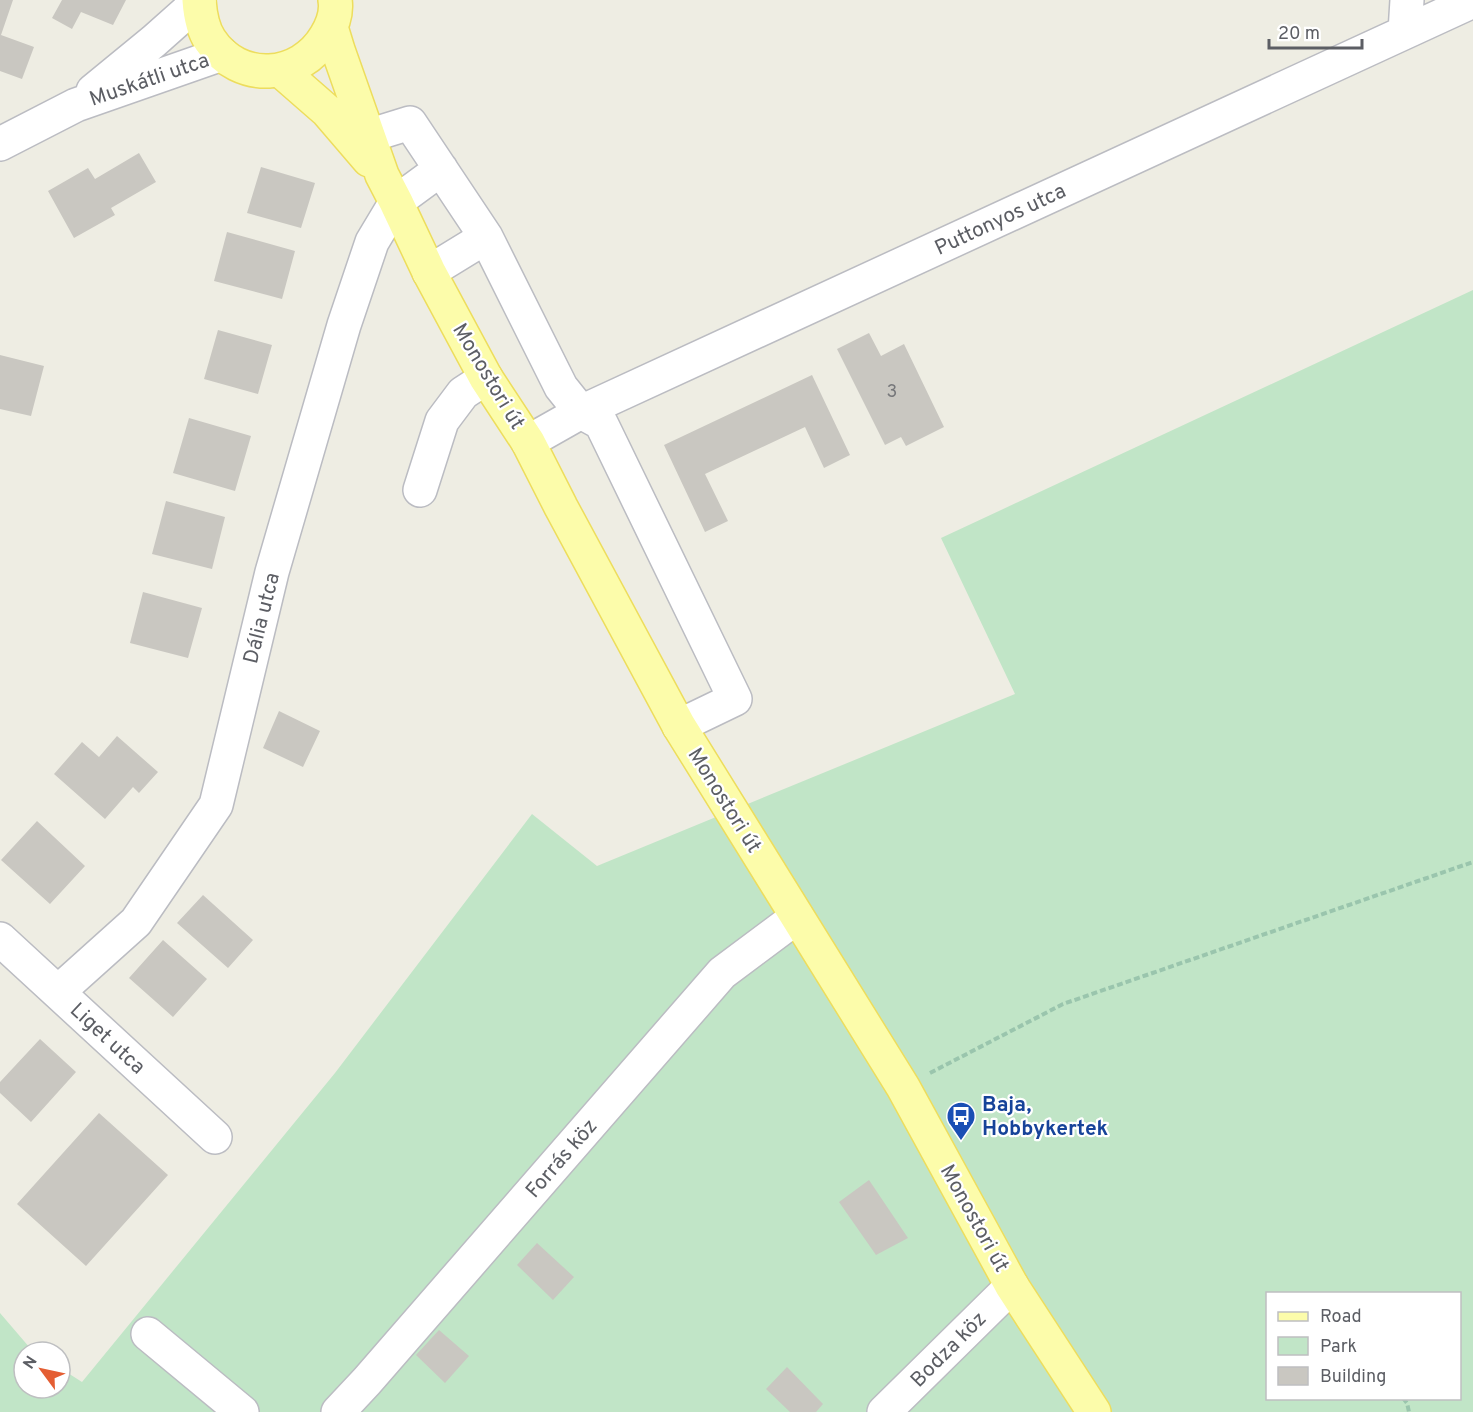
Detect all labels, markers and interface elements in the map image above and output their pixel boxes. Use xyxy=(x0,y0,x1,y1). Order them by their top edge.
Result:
scale bar xyxy=(1269,12,1362,50)
text: 20 m xyxy=(1278,23,1320,46)
street label: Muskátli utca xyxy=(86,47,213,114)
street label: Puttonyos utca xyxy=(931,178,1071,263)
street label: Monostori út xyxy=(445,319,530,435)
house number: 3 xyxy=(887,381,897,404)
street label: Dália utca xyxy=(238,570,287,667)
street label: Monostori út xyxy=(681,743,767,859)
street label: Liget utca xyxy=(64,997,150,1081)
place label: Baja, Hobbykertek xyxy=(982,1092,1109,1143)
bus stop icon: Baja, Hobbykertek xyxy=(945,1100,977,1142)
street label: Forrás köz xyxy=(520,1114,604,1204)
street label: Monostori út xyxy=(933,1160,1014,1277)
legend xyxy=(1266,1292,1461,1400)
street label: Bodza köz xyxy=(905,1306,993,1394)
text: Road xyxy=(1320,1306,1362,1329)
text: Park xyxy=(1320,1336,1357,1359)
north arrow xyxy=(12,1340,72,1400)
text: N xyxy=(20,1353,43,1373)
text: Building xyxy=(1320,1366,1386,1389)

